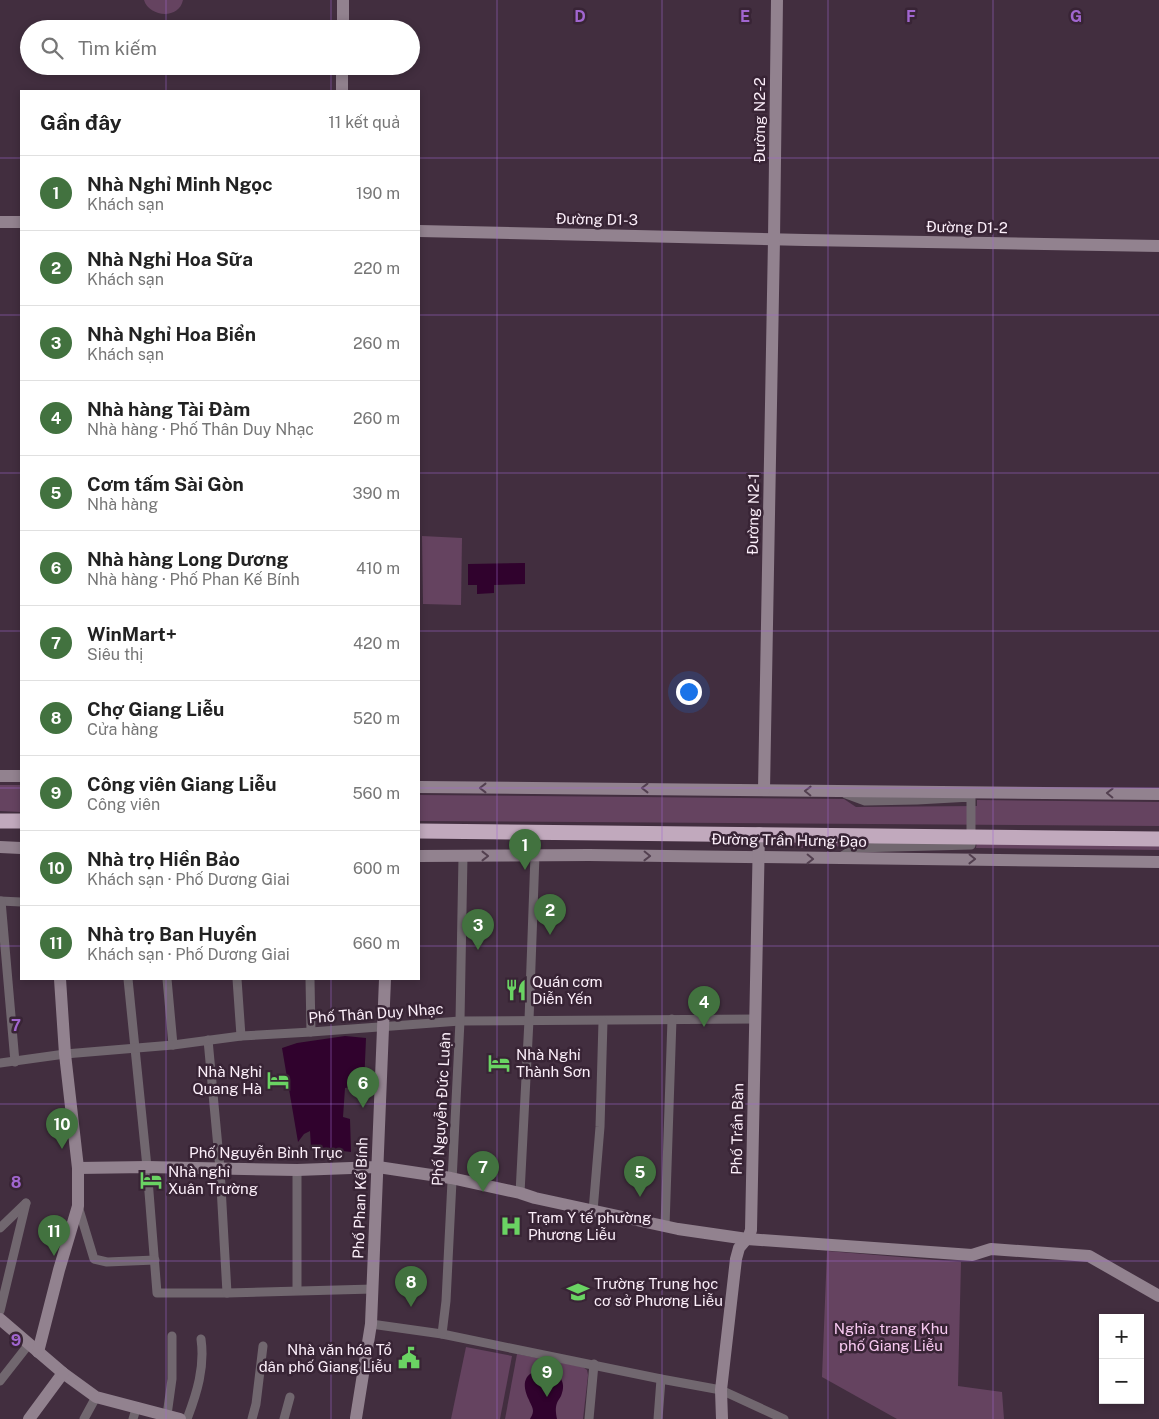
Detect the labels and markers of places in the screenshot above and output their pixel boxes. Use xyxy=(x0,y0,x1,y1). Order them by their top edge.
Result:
pin: 1 xyxy=(509,829,541,870)
pin: 2 xyxy=(534,894,566,935)
pin: 3 xyxy=(462,909,494,950)
place label: Quán cơm Diễn Yến xyxy=(532,973,602,1007)
restaurant icon: Quán cơm Diễn Yến xyxy=(503,977,529,1003)
pin: 4 xyxy=(688,986,720,1027)
place label: Nhà Nghỉ Thành Sơn xyxy=(516,1046,591,1080)
hotel icon: Nhà Nghỉ Thành Sơn xyxy=(486,1050,512,1076)
place label: Nhà Nghỉ Quang Hà xyxy=(192,1063,262,1097)
hotel icon: Nhà Nghỉ Quang Hà xyxy=(265,1067,291,1093)
pin: 6 xyxy=(347,1067,379,1108)
pin: 10 xyxy=(46,1108,78,1149)
pin: 7 xyxy=(467,1151,499,1192)
pin: 5 xyxy=(624,1156,656,1197)
place label: Nhà nghỉ Xuân Trường xyxy=(168,1163,258,1197)
hotel icon: Nhà nghỉ Xuân Trường xyxy=(138,1167,164,1193)
place label: Trạm Y tế phường Phương Liễu xyxy=(528,1209,651,1243)
hospital icon: Trạm Y tế phường Phương Liễu xyxy=(498,1213,524,1239)
pin: 11 xyxy=(38,1215,70,1256)
pin: 8 xyxy=(395,1266,427,1307)
place label: Trường Trung học cơ sở Phương Liễu xyxy=(594,1275,723,1309)
school or university icon: Trường Trung học cơ sở Phương Liễu xyxy=(565,1279,591,1305)
place label: Nhà văn hóa Tổ dân phố Giang Liễu xyxy=(259,1341,392,1375)
public building icon: Nhà văn hóa Tổ dân phố Giang Liễu xyxy=(396,1345,422,1371)
pin: 9 xyxy=(531,1356,563,1397)

